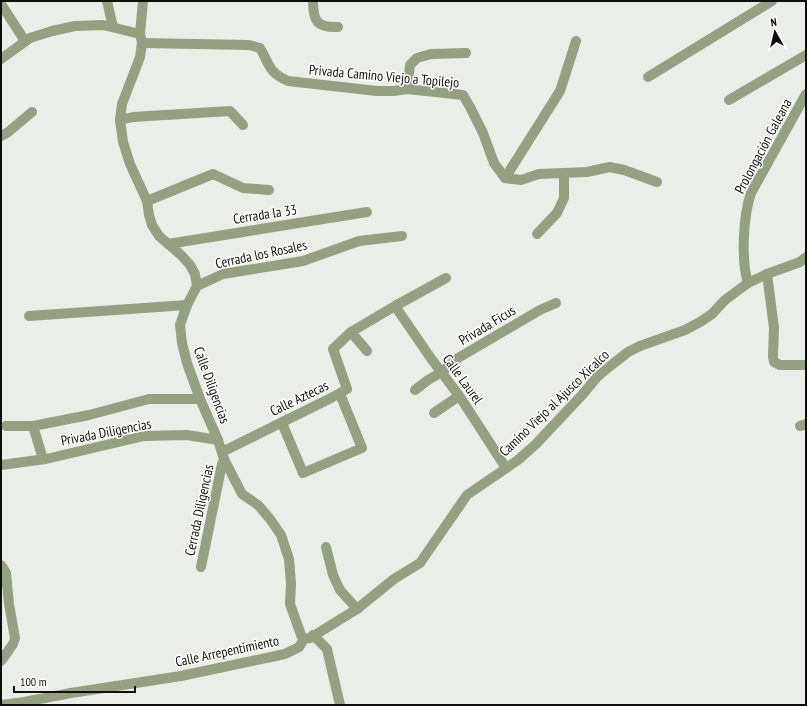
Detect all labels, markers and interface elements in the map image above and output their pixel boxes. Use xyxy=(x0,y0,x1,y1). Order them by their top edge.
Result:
north arrow xyxy=(755,12,795,52)
text: N xyxy=(770,15,778,29)
street label: Privada Camino Viejo a Topilejo xyxy=(308,60,460,92)
street label: Prolongación Galeana xyxy=(730,95,796,197)
street label: Cerrada la 33 xyxy=(232,200,298,228)
street label: Cerrada los Rosales xyxy=(214,235,309,272)
street label: Privada Ficus xyxy=(455,301,519,349)
street label: Calle Diligencias xyxy=(190,344,234,426)
street label: Camino Viejo al Ajusco Xicalco xyxy=(495,346,613,460)
street label: Calle Laurel xyxy=(439,351,488,408)
street label: Calle Aztecas xyxy=(267,376,331,420)
street label: Privada Diligencias xyxy=(59,414,153,450)
street label: Cerrada Diligencias xyxy=(181,463,217,557)
street label: Calle Arrepentimiento xyxy=(173,631,281,671)
scale bar xyxy=(14,668,135,694)
text: 100 m xyxy=(20,674,47,689)

